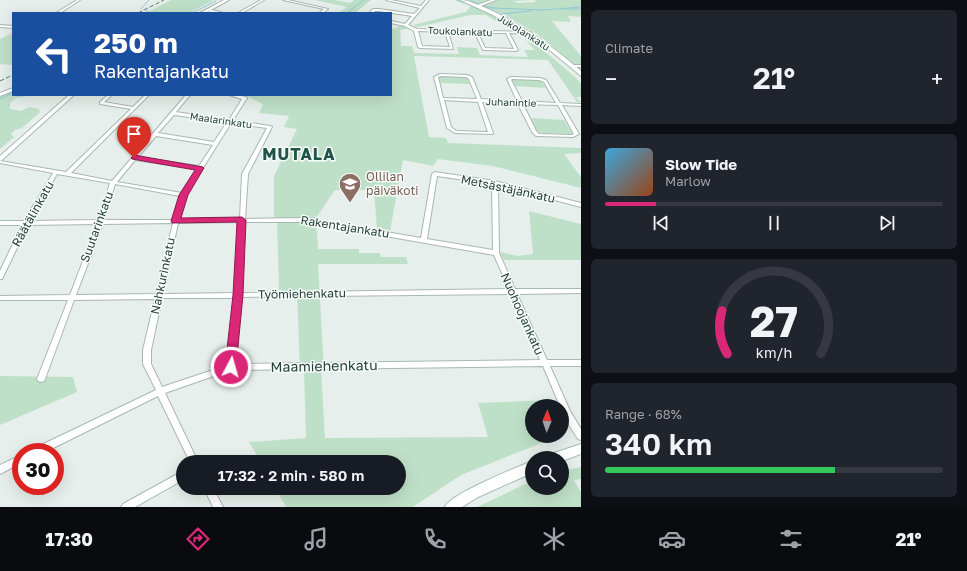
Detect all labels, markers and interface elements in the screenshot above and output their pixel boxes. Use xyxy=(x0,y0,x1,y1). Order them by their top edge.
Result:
street label: Jukolankatu xyxy=(496,11,552,53)
street label: Toukolankatu xyxy=(427,24,493,38)
text: 250 m xyxy=(94,26,178,59)
icon: left xyxy=(28,28,80,80)
text: Climate xyxy=(605,40,653,56)
text: Rakentajankatu xyxy=(94,60,229,82)
text: 21° xyxy=(753,60,795,96)
text: − xyxy=(605,65,617,92)
text: + xyxy=(931,65,943,92)
street label: Juhanintie xyxy=(485,95,537,109)
street label: Maalarinkatu xyxy=(189,110,253,130)
pin xyxy=(117,117,151,158)
icon: arrive xyxy=(123,123,145,145)
district label: MUTALA xyxy=(262,144,336,164)
text: Slow Tide xyxy=(665,155,737,173)
place label: Ollilan päiväkoti xyxy=(366,169,418,198)
school or university icon: Ollilan päiväkoti xyxy=(337,171,363,204)
street label: Metsästäjänkatu xyxy=(460,171,557,206)
text: Marlow xyxy=(665,173,711,189)
street label: Räätälinkatu xyxy=(8,178,57,249)
street label: Suutarinkatu xyxy=(77,189,116,264)
street label: Rakentajankatu xyxy=(299,212,391,241)
icon: previous xyxy=(650,212,672,234)
icon: pause xyxy=(763,212,785,234)
icon: next xyxy=(876,212,898,234)
street label: Nahkurinkatu xyxy=(147,236,178,316)
street label: Nuohoojankatu xyxy=(498,270,547,357)
street label: Työmiehenkatu xyxy=(258,285,346,302)
text: 27 xyxy=(750,295,798,345)
text: km/h xyxy=(756,343,792,360)
position arrow xyxy=(210,346,252,388)
street label: Maamiehenkatu xyxy=(270,356,378,375)
north arrow xyxy=(525,399,569,443)
map controls xyxy=(525,399,569,495)
text: Range · 68% xyxy=(605,406,682,422)
text: 340 km xyxy=(605,426,712,462)
speed limit sign: 30 xyxy=(12,443,64,495)
button: search xyxy=(525,451,569,495)
text: 17:32 · 2 min · 580 m xyxy=(218,466,364,484)
icon: directions xyxy=(184,525,212,553)
icon: music xyxy=(302,525,330,553)
icon: phone xyxy=(421,525,449,553)
icon: climate xyxy=(540,525,568,553)
icon: car xyxy=(658,525,686,553)
icon: filters xyxy=(777,525,805,553)
text: 17:30 xyxy=(45,528,93,550)
text: 21° xyxy=(896,528,922,550)

